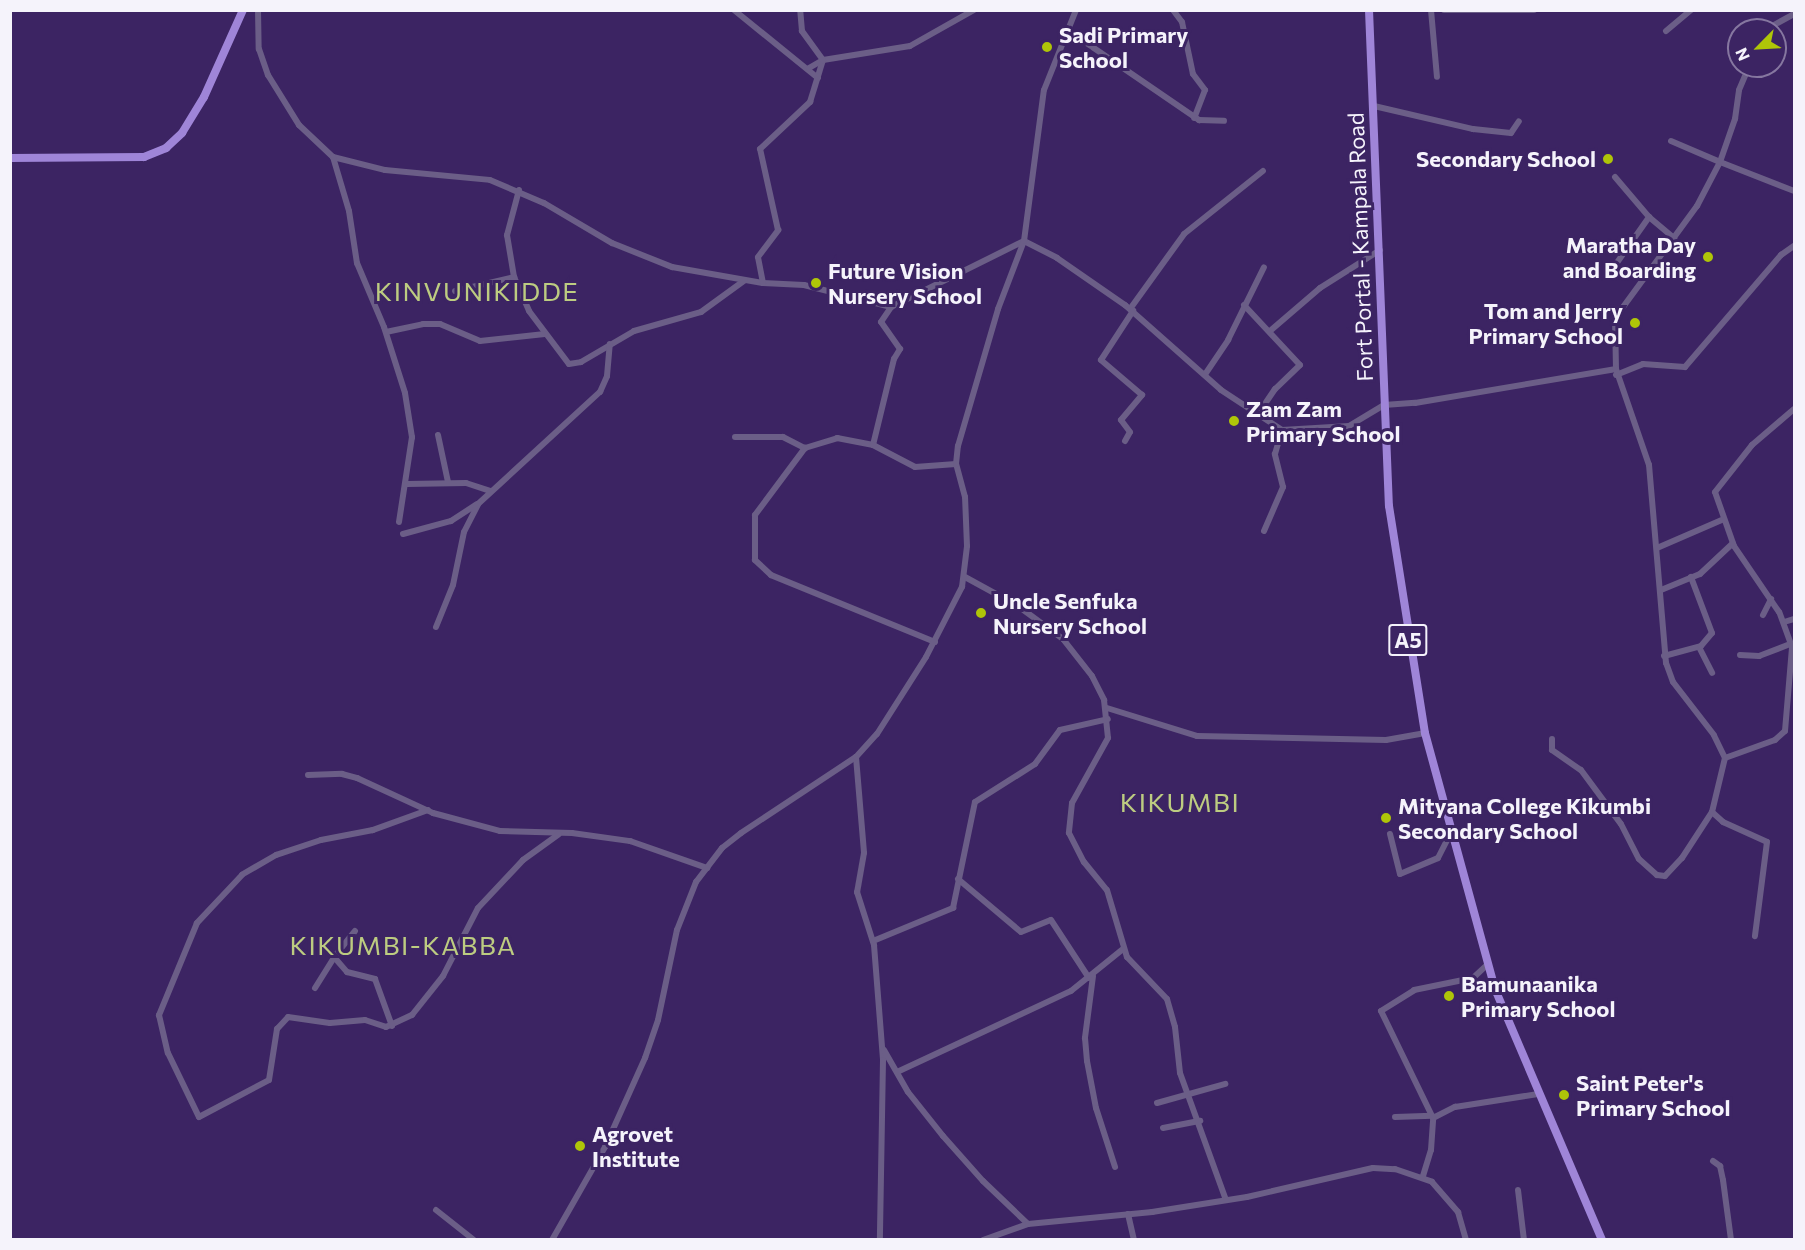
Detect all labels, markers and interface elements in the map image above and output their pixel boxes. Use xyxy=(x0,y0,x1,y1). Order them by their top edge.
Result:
north arrow xyxy=(1727,18,1787,78)
place label: Sadi Primary School xyxy=(1059,21,1188,72)
marker: Sadi Primary School xyxy=(1040,40,1054,54)
text: N xyxy=(1731,45,1753,64)
street label: Fort Portal - Kampala Road xyxy=(1342,112,1378,382)
place label: Secondary School xyxy=(1416,146,1596,172)
marker: Secondary School xyxy=(1601,152,1615,166)
place label: Maratha Day and Boarding xyxy=(1563,231,1696,282)
marker: Maratha Day and Boarding xyxy=(1701,250,1715,264)
place label: Future Vision Nursery School xyxy=(828,257,982,308)
district label: KINVUNIKIDDE xyxy=(375,275,579,307)
marker: Future Vision Nursery School xyxy=(809,276,823,290)
place label: Tom and Jerry Primary School xyxy=(1468,297,1623,348)
marker: Tom and Jerry Primary School xyxy=(1628,316,1642,330)
place label: Zam Zam Primary School xyxy=(1246,395,1401,446)
marker: Zam Zam Primary School xyxy=(1227,414,1241,428)
place label: Uncle Senfuka Nursery School xyxy=(993,587,1147,638)
marker: Uncle Senfuka Nursery School xyxy=(974,606,988,620)
road number: A5 xyxy=(1387,622,1429,658)
district label: KIKUMBI xyxy=(1120,786,1240,818)
place label: Mityana College Kikumbi Secondary School xyxy=(1398,792,1651,843)
marker: Mityana College Kikumbi Secondary School xyxy=(1379,811,1393,825)
district label: KIKUMBI-KABBA xyxy=(289,929,517,961)
place label: Bamunaanika Primary School xyxy=(1461,970,1616,1022)
marker: Bamunaanika Primary School xyxy=(1442,989,1456,1003)
place label: Saint Peter's Primary School xyxy=(1576,1069,1731,1120)
marker: Saint Peter's Primary School xyxy=(1557,1088,1571,1102)
place label: Agrovet Institute xyxy=(592,1120,680,1172)
marker: Agrovet Institute xyxy=(573,1139,587,1153)

